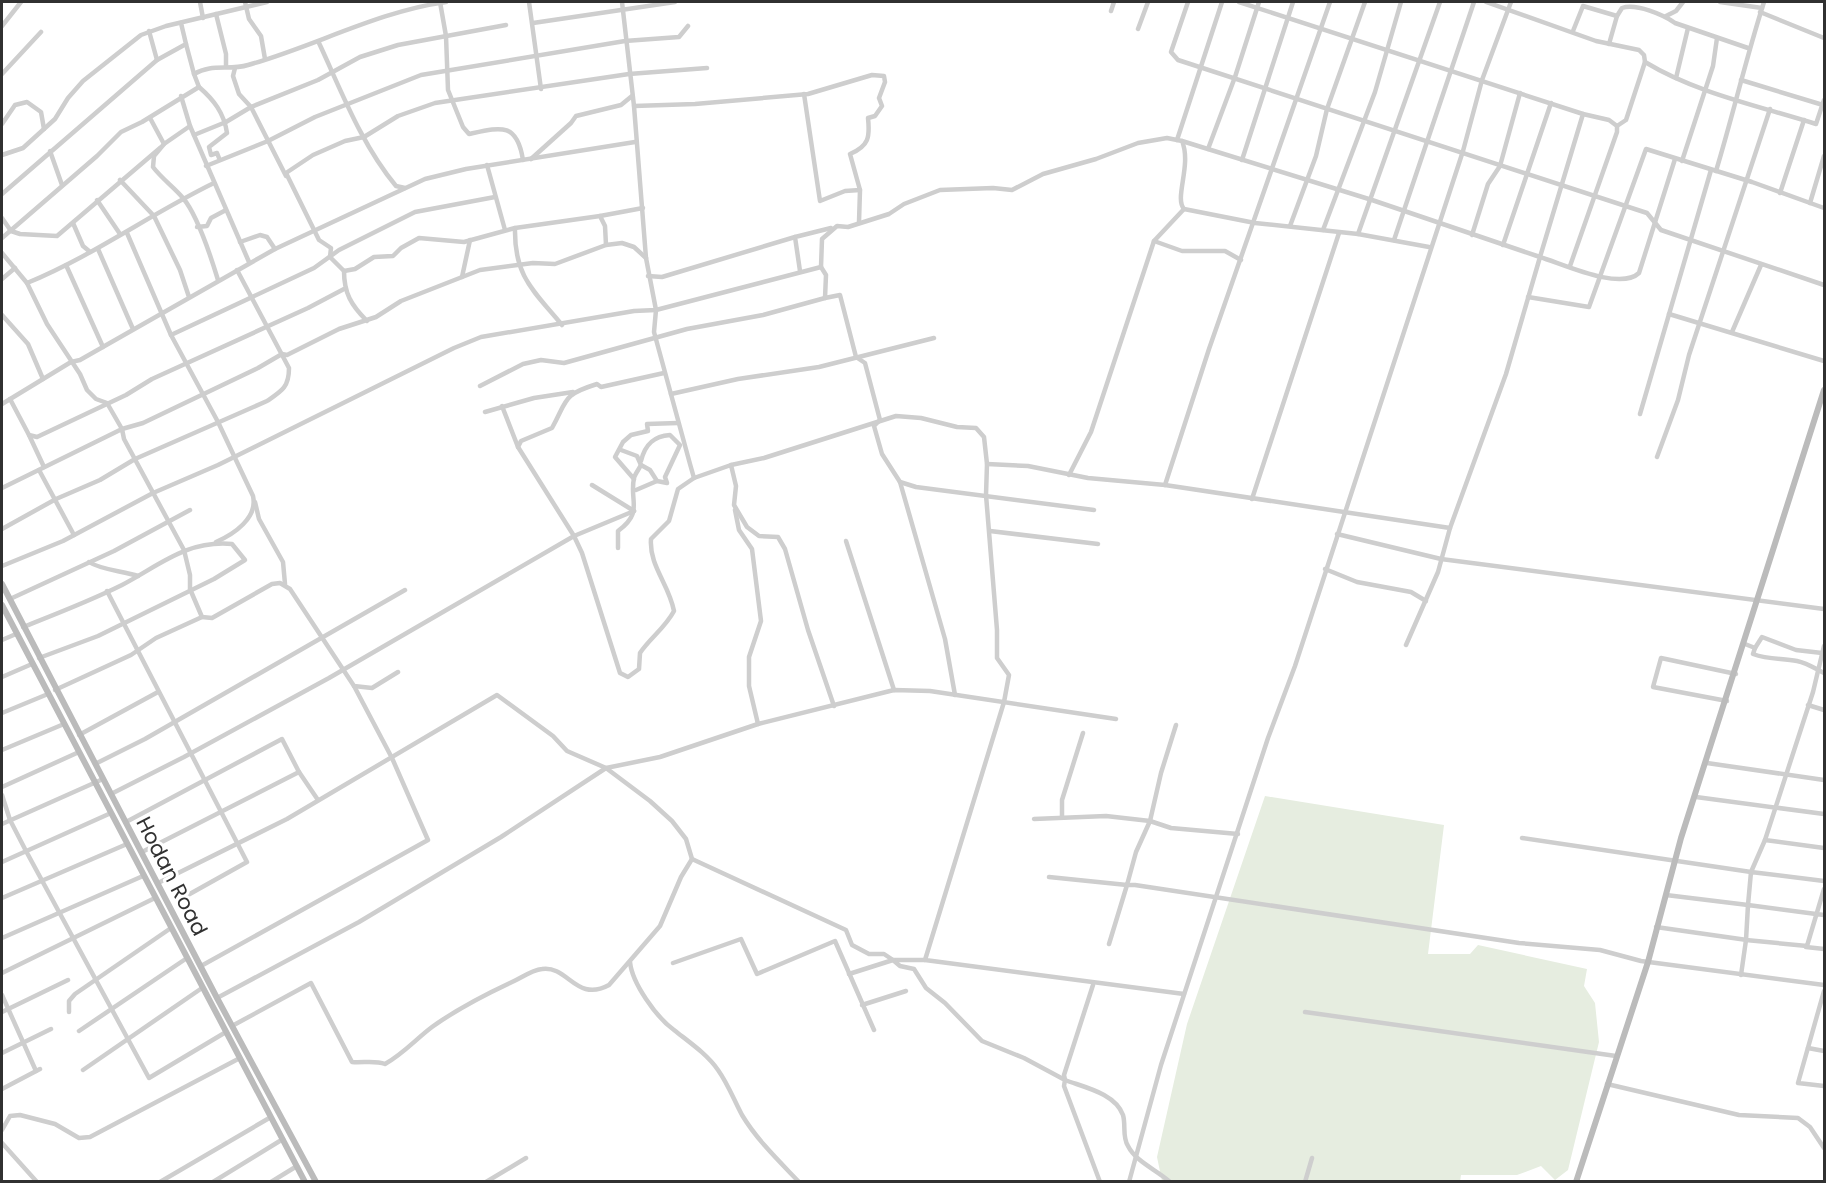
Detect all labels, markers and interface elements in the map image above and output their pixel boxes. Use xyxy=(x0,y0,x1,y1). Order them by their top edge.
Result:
street label: Hodan Road xyxy=(130,811,214,941)

